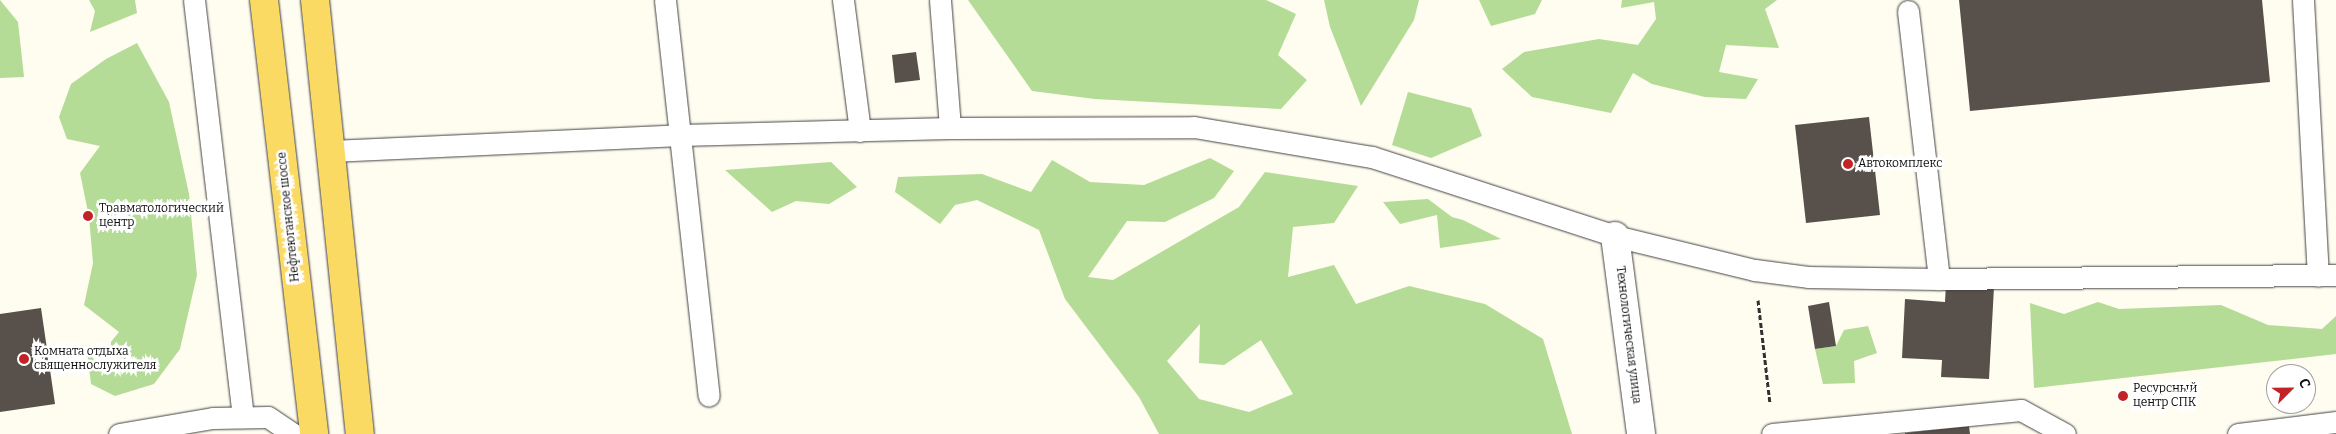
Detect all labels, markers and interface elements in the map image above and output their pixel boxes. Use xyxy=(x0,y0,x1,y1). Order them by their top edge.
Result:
street label: Нефтеюганское шоссе xyxy=(275,151,303,283)
place label: Автокомплекс xyxy=(1858,157,1942,171)
marker: Автокомплекс xyxy=(1842,158,1854,170)
place label: Травматологический центр xyxy=(99,202,224,230)
marker: Травматологический центр xyxy=(81,209,95,223)
street label: Технологическая улица xyxy=(1612,265,1644,405)
place label: Комната отдыха священнослужителя xyxy=(34,345,156,373)
marker: Комната отдыха священнослужителя xyxy=(18,353,30,365)
north arrow xyxy=(2266,364,2316,414)
text: С xyxy=(2295,376,2314,391)
place label: Ресурсный центр СПК xyxy=(2133,382,2197,410)
marker: Ресурсный центр СПК xyxy=(2117,390,2129,402)

